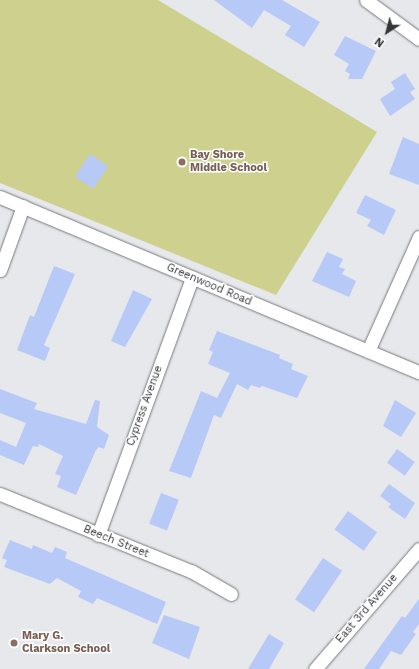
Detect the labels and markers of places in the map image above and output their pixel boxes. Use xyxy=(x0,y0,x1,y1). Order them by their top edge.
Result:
place label: Bay Shore Middle School xyxy=(190,149,267,175)
marker: Bay Shore Middle School xyxy=(177,157,187,167)
place label: Mary G. Clarkson School xyxy=(22,630,110,656)
marker: Mary G. Clarkson School xyxy=(9,638,19,648)

